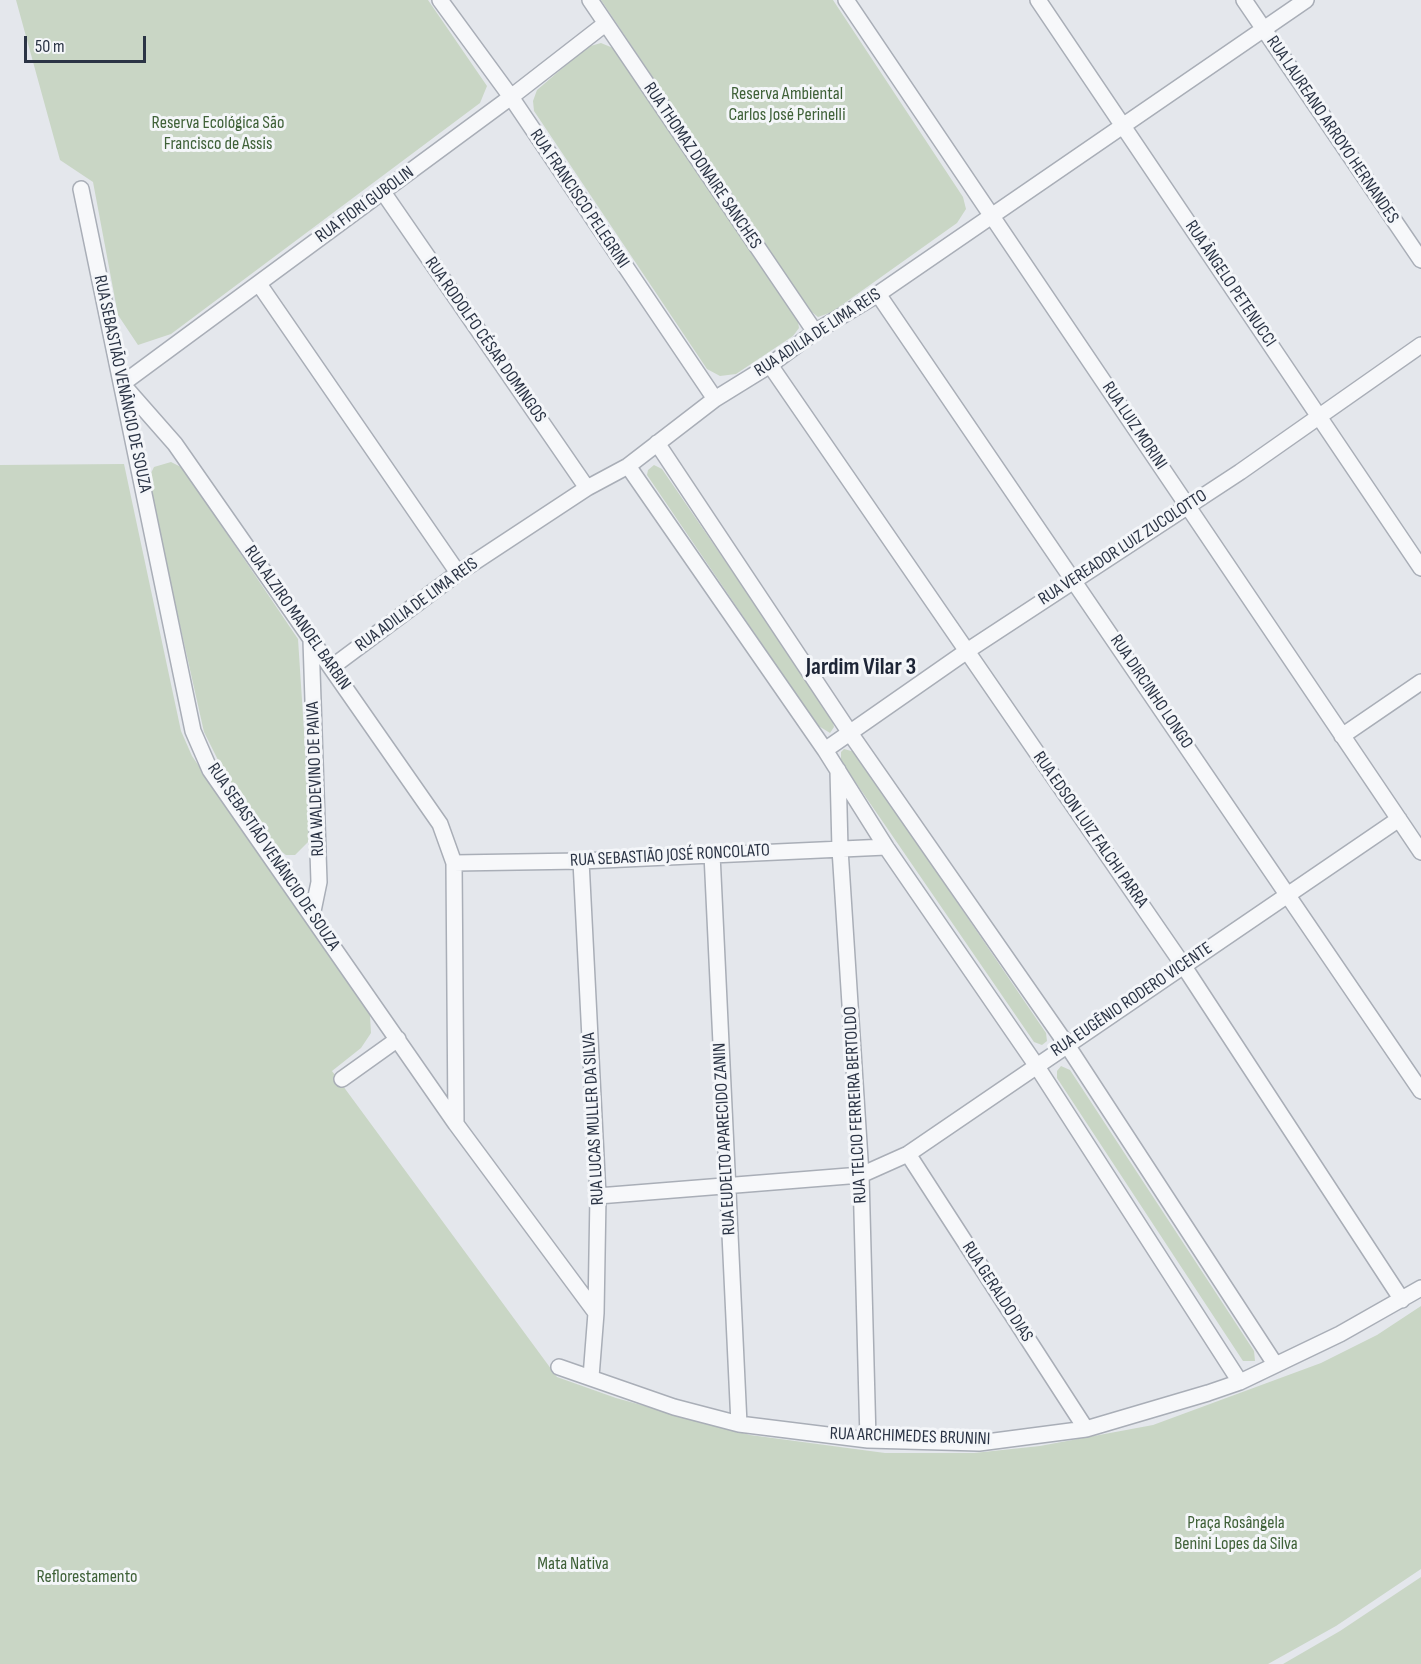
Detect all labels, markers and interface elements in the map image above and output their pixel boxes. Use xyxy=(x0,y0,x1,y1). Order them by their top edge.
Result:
scale bar xyxy=(27,24,148,62)
street label: RUA LAUREANO ARROYO HERNANDES xyxy=(1261,32,1403,228)
text: 50 m xyxy=(35,36,65,57)
street label: RUA THOMAZ DONAIRE SANCHES xyxy=(638,79,766,253)
park label: Reserva Ambiental Carlos José Perinelli xyxy=(728,83,846,125)
park label: Reserva Ecológica São Francisco de Assis xyxy=(152,112,284,154)
street label: RUA FRANCISCO PELEGRINI xyxy=(525,126,633,272)
street label: RUA FIORI GUBOLIN xyxy=(312,162,418,248)
street label: RUA ÂNGELO PETENUCCI xyxy=(1180,217,1280,351)
street label: RUA RODOLFO CÉSAR DOMINGOS xyxy=(420,253,550,427)
street label: RUA SEBASTIÃO VENÂNCIO DE SOUZA xyxy=(88,273,156,495)
street label: RUA ADILIA DE LIMA REIS xyxy=(751,284,885,382)
street label: RUA LUIZ MORINI xyxy=(1097,378,1171,474)
street label: RUA VEREADOR LUIZ ZUCOLOTTO xyxy=(1035,485,1211,611)
street label: RUA ALZIRO MANOEL BARBIN xyxy=(239,542,355,694)
street label: RUA ADILIA DE LIMA REIS xyxy=(351,553,483,657)
street label: RUA DIRCINHO LONGO xyxy=(1105,631,1197,753)
district label: Jardim Vilar 3 xyxy=(806,654,916,682)
street label: RUA WALDEVINO DE PAIVA xyxy=(303,701,329,857)
street label: RUA EDSON LUIZ FALCHI PARRA xyxy=(1028,748,1152,912)
street label: RUA SEBASTIÃO VENÂNCIO DE SOUZA xyxy=(202,759,344,955)
street label: RUA SEBASTIÃO JOSÉ RONCOLATO xyxy=(570,840,770,872)
street label: RUA EUGÊNIO RODERO VICENTE xyxy=(1047,938,1217,1062)
street label: RUA TELCIO FERREIRA BERTOLDO xyxy=(840,1006,872,1204)
street label: RUA LUCAS MULLER DA SILVA xyxy=(579,1032,609,1206)
street label: RUA EUDELTO APARECIDO ZANIN xyxy=(709,1042,741,1236)
street label: RUA GERALDO DIAS xyxy=(957,1238,1037,1346)
street label: RUA ARCHIMEDES BRUNINI xyxy=(829,1423,991,1451)
park label: Praça Rosângela Benini Lopes da Silva xyxy=(1174,1512,1298,1555)
park label: Mata Nativa xyxy=(537,1553,609,1575)
park label: Reflorestamento xyxy=(36,1566,138,1588)

